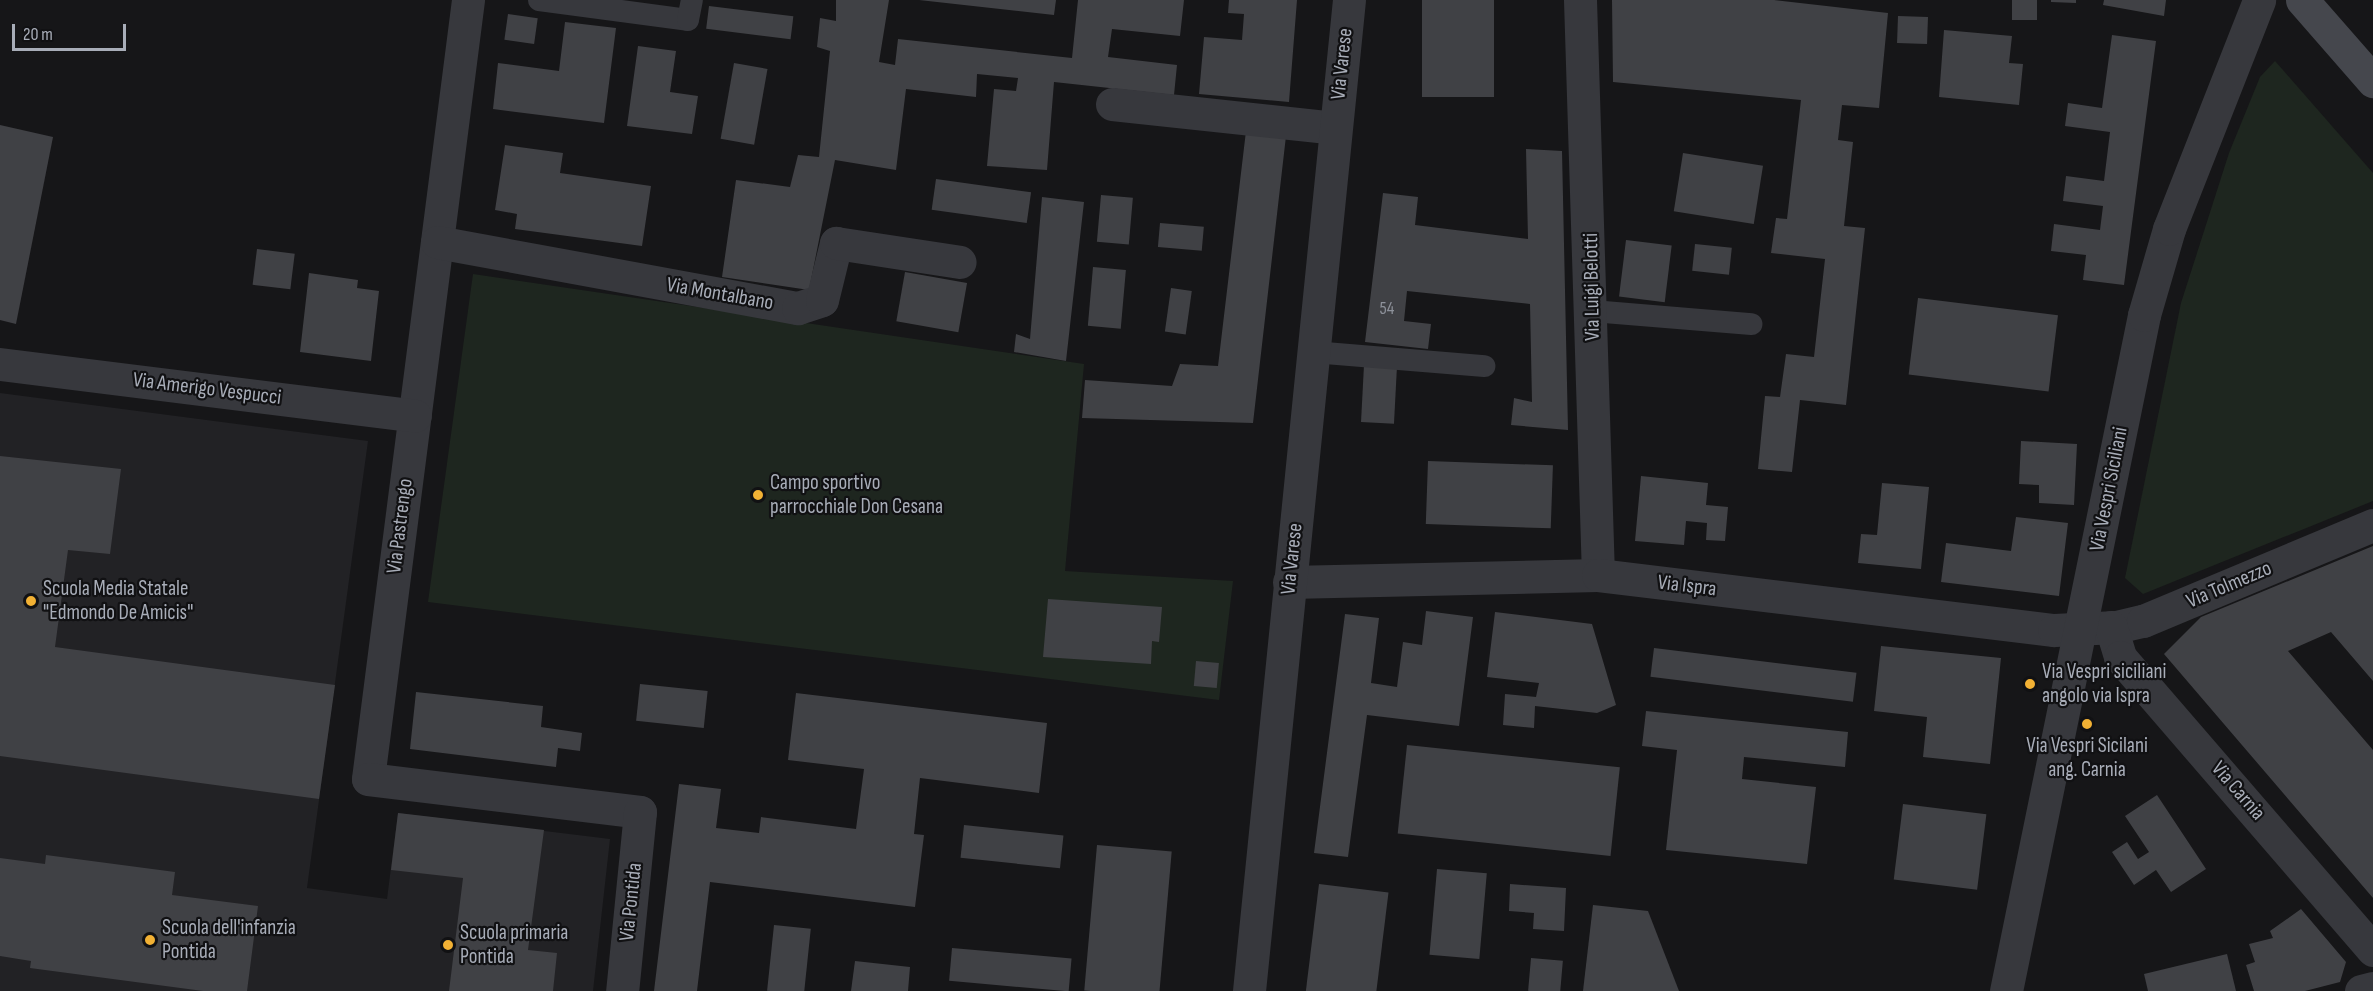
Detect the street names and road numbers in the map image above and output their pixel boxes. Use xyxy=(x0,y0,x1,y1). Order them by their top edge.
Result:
street label: Via Varese xyxy=(1326,27,1358,101)
street label: Via Luigi Belotti xyxy=(1578,233,1606,341)
street label: Via Montalbano xyxy=(665,272,775,316)
street label: Via Amerigo Vespucci xyxy=(131,367,283,411)
street label: Via Vespri Siciliani xyxy=(2085,425,2133,553)
street label: Via Pastrengo xyxy=(382,477,418,575)
street label: Via Varese xyxy=(1276,522,1308,596)
street label: Via Tolmezzo xyxy=(2183,556,2275,614)
street label: Via Ispra xyxy=(1656,570,1718,602)
street label: Via Carnia xyxy=(2206,756,2270,826)
street label: Via Pontida xyxy=(614,862,648,942)

